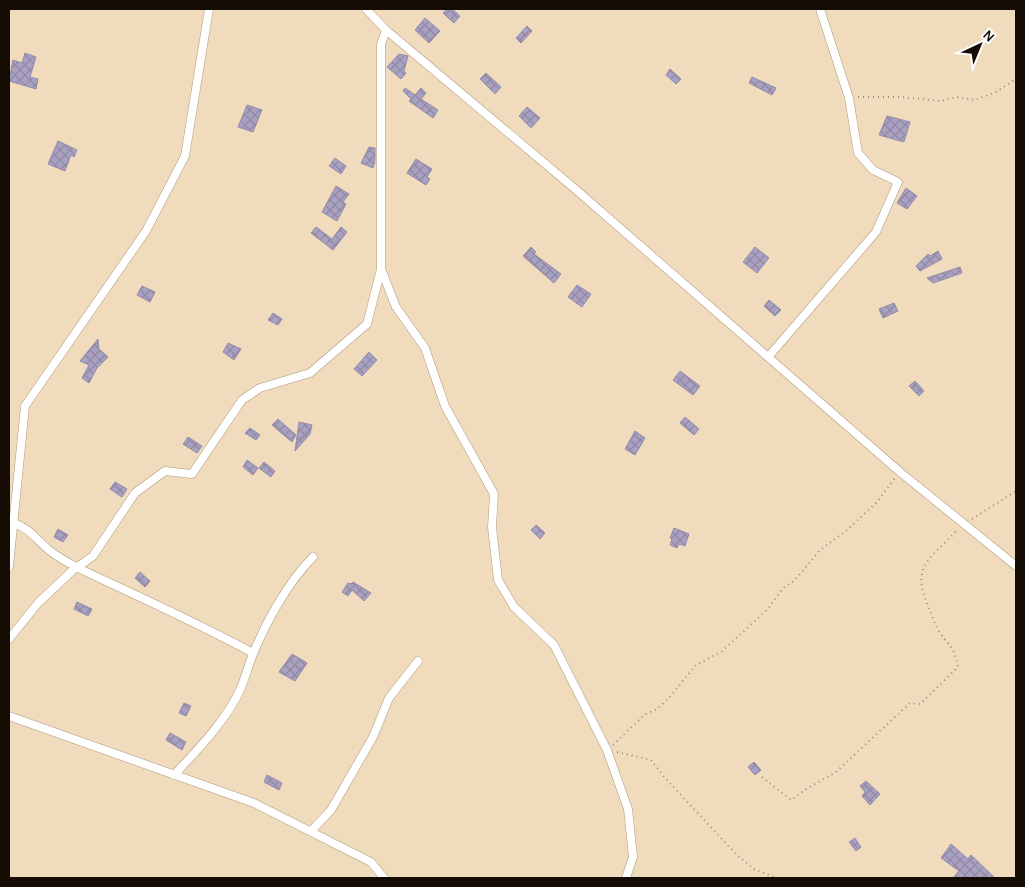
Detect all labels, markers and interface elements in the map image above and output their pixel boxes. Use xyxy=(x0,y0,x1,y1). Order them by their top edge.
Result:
north arrow xyxy=(955,20,1005,70)
text: N xyxy=(979,26,998,46)

